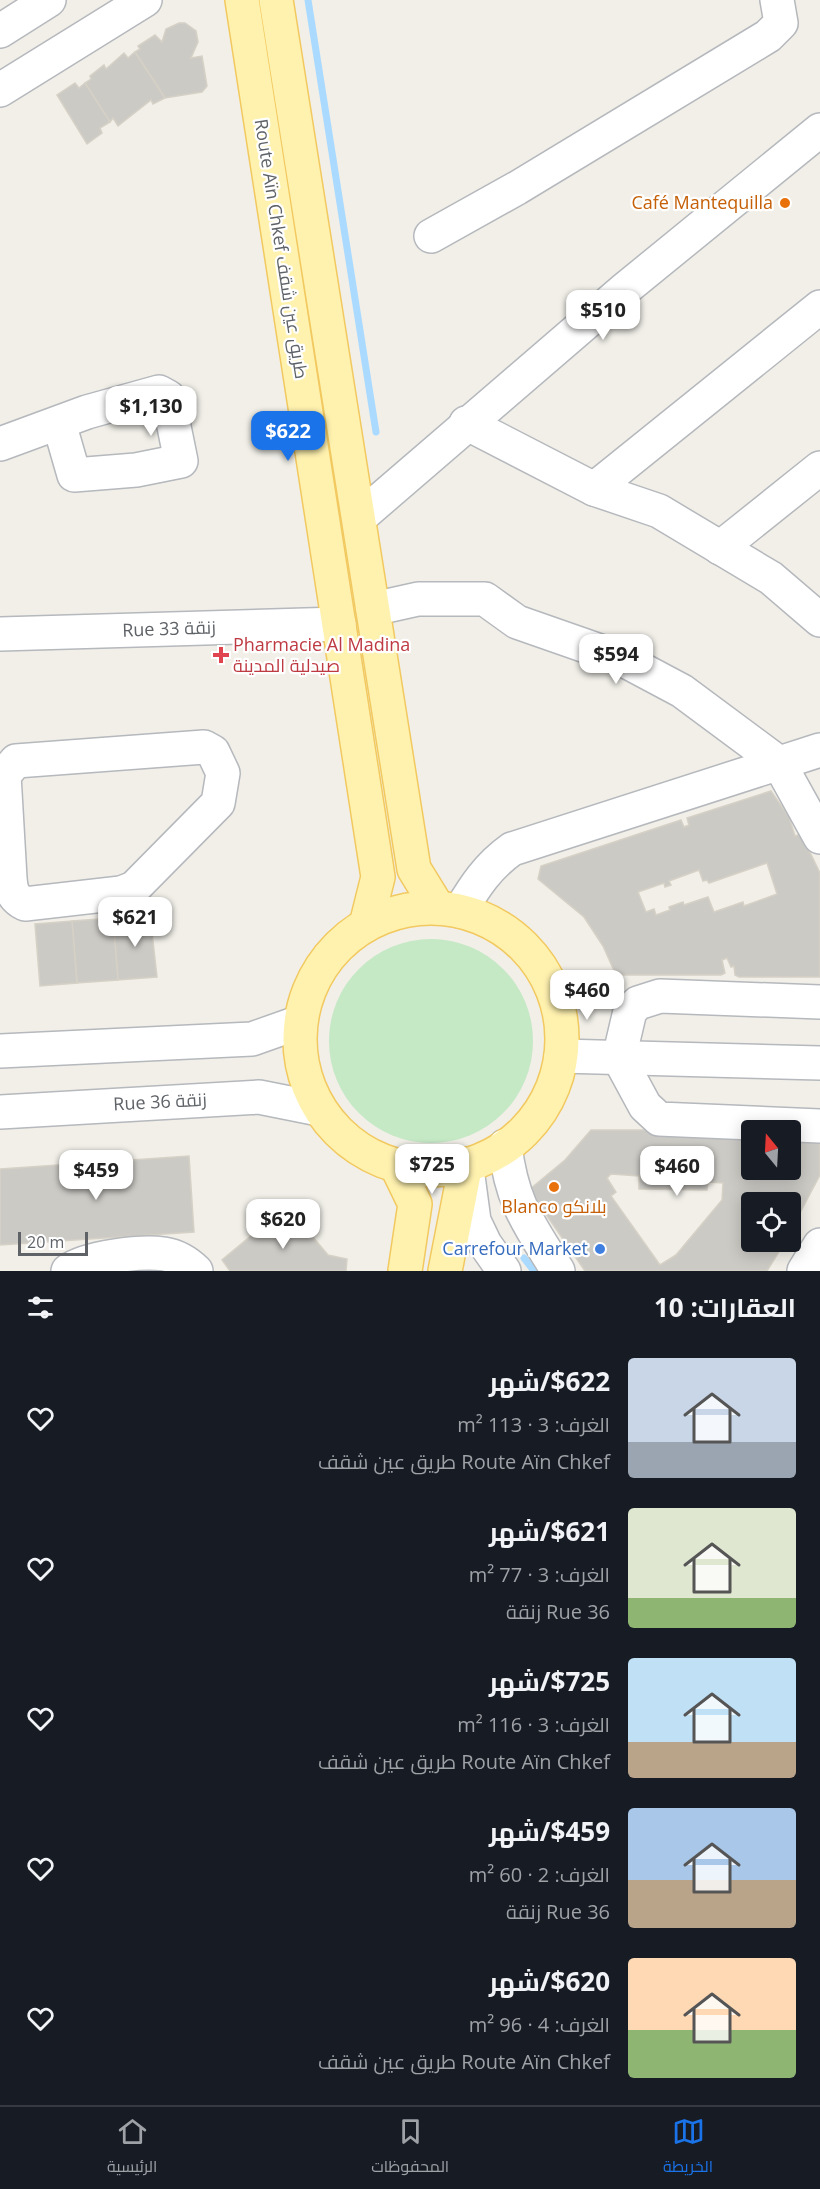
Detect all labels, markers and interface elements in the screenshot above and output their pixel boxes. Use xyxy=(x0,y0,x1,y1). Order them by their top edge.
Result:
street label: Route Aïn Chkef طريق عين شقف xyxy=(249,117,314,381)
place label: Café Mantequilla xyxy=(631,190,773,214)
marker: Café Mantequilla xyxy=(778,196,792,210)
pin: $510 xyxy=(567,290,639,341)
text: $510 xyxy=(580,296,626,323)
pin: $1,130 xyxy=(102,386,200,437)
text: $1,130 xyxy=(120,392,182,419)
pin: $622 xyxy=(252,411,324,462)
text: $622 xyxy=(265,417,311,444)
street label: Rue 33 زنقة xyxy=(122,614,216,642)
place label: Pharmacie Al Madina صيدلية المدينة xyxy=(233,632,410,677)
pin: $594 xyxy=(580,634,652,685)
text: $594 xyxy=(593,640,639,667)
marker: Pharmacie Al Madina صيدلية المدينة xyxy=(214,648,228,662)
pin: $621 xyxy=(99,897,171,948)
text: $621 xyxy=(112,903,158,930)
pin: $460 xyxy=(551,970,623,1021)
text: $460 xyxy=(564,976,610,1003)
street label: Rue 36 زنقة xyxy=(113,1087,207,1115)
north arrow xyxy=(741,1120,801,1180)
map controls xyxy=(741,1120,801,1252)
pin: $725 xyxy=(396,1144,468,1195)
pin: $460 xyxy=(641,1146,713,1197)
pin: $459 xyxy=(60,1150,132,1201)
text: $725 xyxy=(409,1150,455,1177)
text: $460 xyxy=(654,1152,700,1179)
text: $459 xyxy=(73,1156,119,1183)
marker: Blanco بلانكو xyxy=(547,1180,561,1194)
button: locate xyxy=(741,1192,801,1252)
place label: Blanco بلانكو xyxy=(501,1194,607,1218)
pin: $620 xyxy=(247,1199,319,1250)
text: $620 xyxy=(260,1205,306,1232)
scale bar xyxy=(18,1229,88,1256)
text: 20 m xyxy=(27,1231,64,1253)
place label: Carrefour Market xyxy=(442,1236,588,1260)
marker: Carrefour Market xyxy=(593,1242,607,1256)
text: العقارات: 10 xyxy=(654,1289,796,1325)
icon: filters xyxy=(24,1291,57,1324)
text: $622/شهر xyxy=(489,1363,610,1399)
icon: home xyxy=(676,1382,748,1454)
icon: heart xyxy=(24,1402,57,1435)
text: الغرف: 3 · 113 m² xyxy=(457,1411,610,1438)
text: Route Aïn Chkef طريق عين شقف xyxy=(318,1448,610,1475)
text: $621/شهر xyxy=(489,1513,610,1549)
icon: home xyxy=(676,1532,748,1604)
icon: heart xyxy=(24,1552,57,1585)
text: الغرف: 3 · 77 m² xyxy=(469,1561,610,1588)
text: Rue 36 زنقة xyxy=(506,1598,610,1625)
text: $725/شهر xyxy=(489,1663,610,1699)
icon: home xyxy=(676,1682,748,1754)
icon: heart xyxy=(24,1702,57,1735)
text: الغرف: 3 · 116 m² xyxy=(457,1711,610,1738)
text: Route Aïn Chkef طريق عين شقف xyxy=(318,1748,610,1775)
text: $459/شهر xyxy=(489,1813,610,1849)
icon: home xyxy=(676,1832,748,1904)
icon: heart xyxy=(24,1852,57,1885)
text: الغرف: 2 · 60 m² xyxy=(469,1861,610,1888)
text: Rue 36 زنقة xyxy=(506,1898,610,1925)
text: $620/شهر xyxy=(489,1963,610,1999)
icon: home xyxy=(676,1982,748,2054)
icon: heart xyxy=(24,2002,57,2035)
text: الغرف: 4 · 96 m² xyxy=(469,2011,610,2038)
text: Route Aïn Chkef طريق عين شقف xyxy=(318,2048,610,2075)
tab: الرئيسية xyxy=(107,2115,157,2181)
tab: المحفوظات xyxy=(371,2115,449,2181)
tab: الخريطة xyxy=(663,2115,713,2181)

